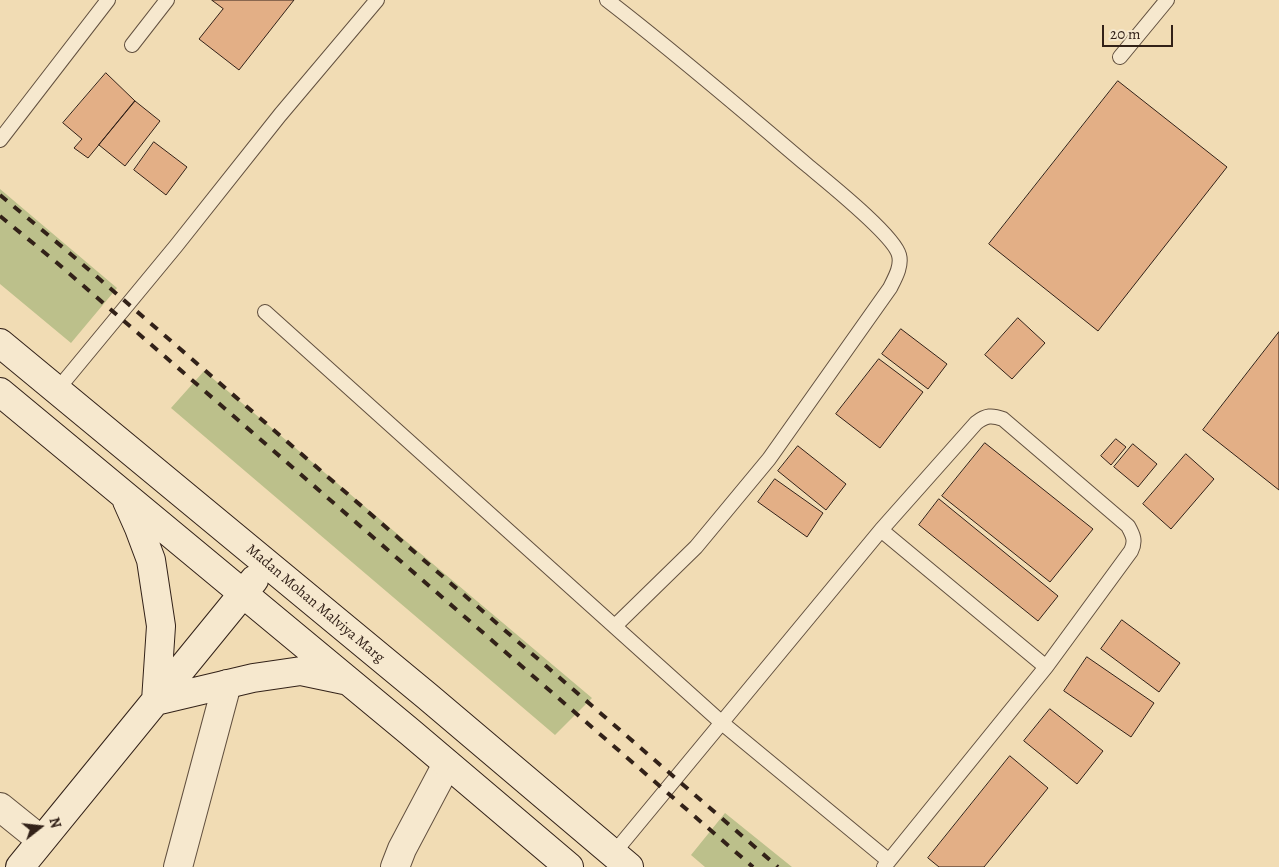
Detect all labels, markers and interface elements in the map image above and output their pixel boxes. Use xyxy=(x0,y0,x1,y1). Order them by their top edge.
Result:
scale bar xyxy=(1104,15,1175,47)
text: 20 m xyxy=(1110,24,1141,44)
street label: Madan Mohan Malviya Marg xyxy=(242,541,388,667)
north arrow xyxy=(15,802,65,852)
text: N xyxy=(44,815,65,830)

